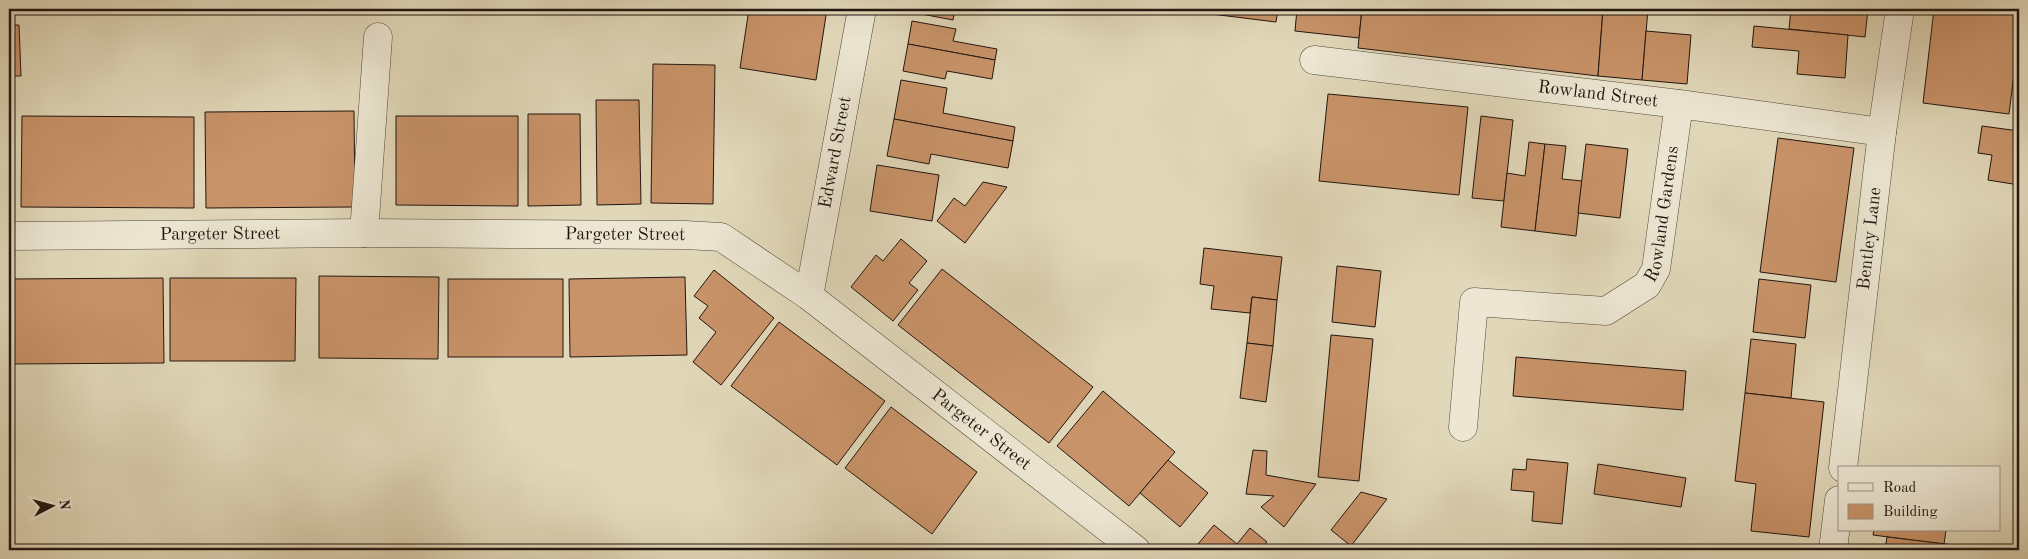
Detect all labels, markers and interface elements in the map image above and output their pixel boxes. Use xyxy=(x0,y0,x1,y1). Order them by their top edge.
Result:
street label: Rowland Street xyxy=(1537,78,1659,110)
street label: Edward Street xyxy=(816,95,855,210)
street label: Rowland Gardens xyxy=(1641,144,1682,285)
street label: Bentley Lane xyxy=(1855,186,1885,291)
street label: Pargeter Street xyxy=(160,225,280,244)
street label: Pargeter Street xyxy=(565,225,685,244)
street label: Pargeter Street xyxy=(928,386,1034,474)
legend xyxy=(1838,466,2000,532)
text: Road xyxy=(1883,481,1917,496)
north arrow xyxy=(28,482,78,532)
text: N xyxy=(56,499,71,511)
text: Building xyxy=(1883,505,1938,520)

